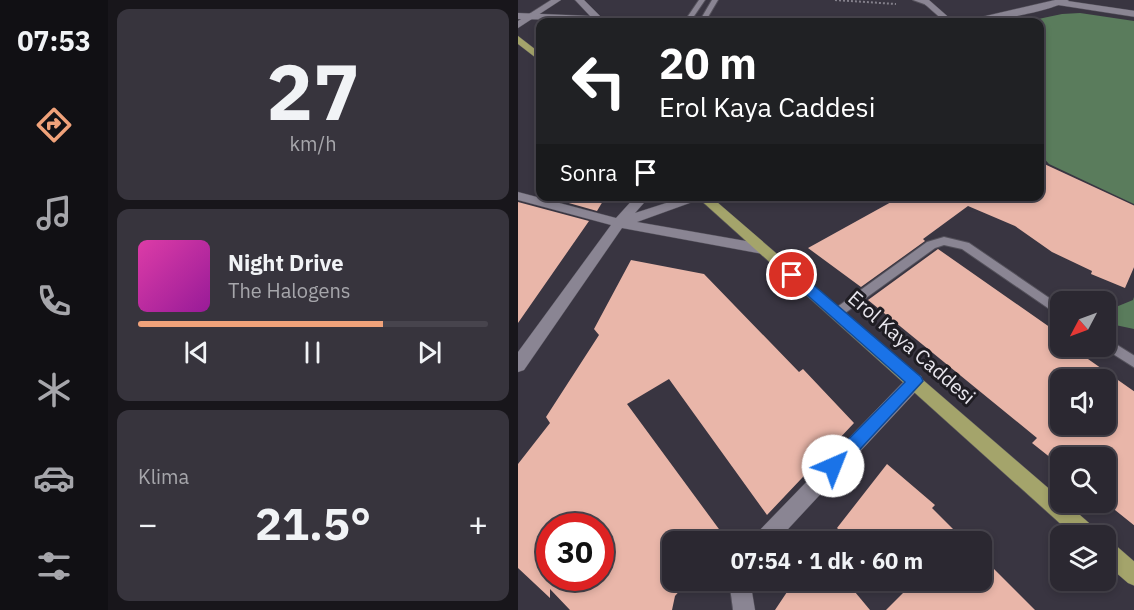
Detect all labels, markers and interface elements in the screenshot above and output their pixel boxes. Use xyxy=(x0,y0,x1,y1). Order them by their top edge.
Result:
text: 07:53 xyxy=(17,23,91,58)
text: 20 m xyxy=(659,36,757,91)
text: 27 xyxy=(266,40,360,141)
icon: left xyxy=(560,42,638,120)
text: Erol Kaya Caddesi xyxy=(659,89,875,124)
icon: directions xyxy=(33,104,75,146)
text: km/h xyxy=(289,130,337,157)
icon: arrive xyxy=(629,156,662,189)
text: Sonra xyxy=(560,158,617,187)
icon: music xyxy=(33,192,75,234)
text: Night Drive xyxy=(228,248,344,277)
pin xyxy=(766,249,817,300)
icon: arrive xyxy=(775,258,808,291)
text: The Halogens xyxy=(228,277,350,304)
icon: phone xyxy=(33,280,75,322)
street label: Erol Kaya Caddesi xyxy=(843,284,981,410)
north arrow xyxy=(1050,291,1116,357)
map controls xyxy=(1050,291,1116,591)
icon: previous xyxy=(180,336,213,369)
icon: pause xyxy=(296,336,329,369)
icon: next xyxy=(413,336,446,369)
icon: climate xyxy=(33,369,75,411)
button: sound xyxy=(1050,369,1116,435)
position arrow xyxy=(801,434,865,498)
button: search xyxy=(1050,447,1116,513)
icon: car xyxy=(33,457,75,499)
text: Klima xyxy=(138,463,189,490)
text: 21.5° xyxy=(255,494,371,552)
text: − xyxy=(138,502,158,545)
text: + xyxy=(468,502,488,545)
speed limit sign: 30 xyxy=(536,513,614,591)
button: layers xyxy=(1050,525,1116,591)
icon: filters xyxy=(33,545,75,587)
text: 07:54 · 1 dk · 60 m xyxy=(731,546,923,575)

